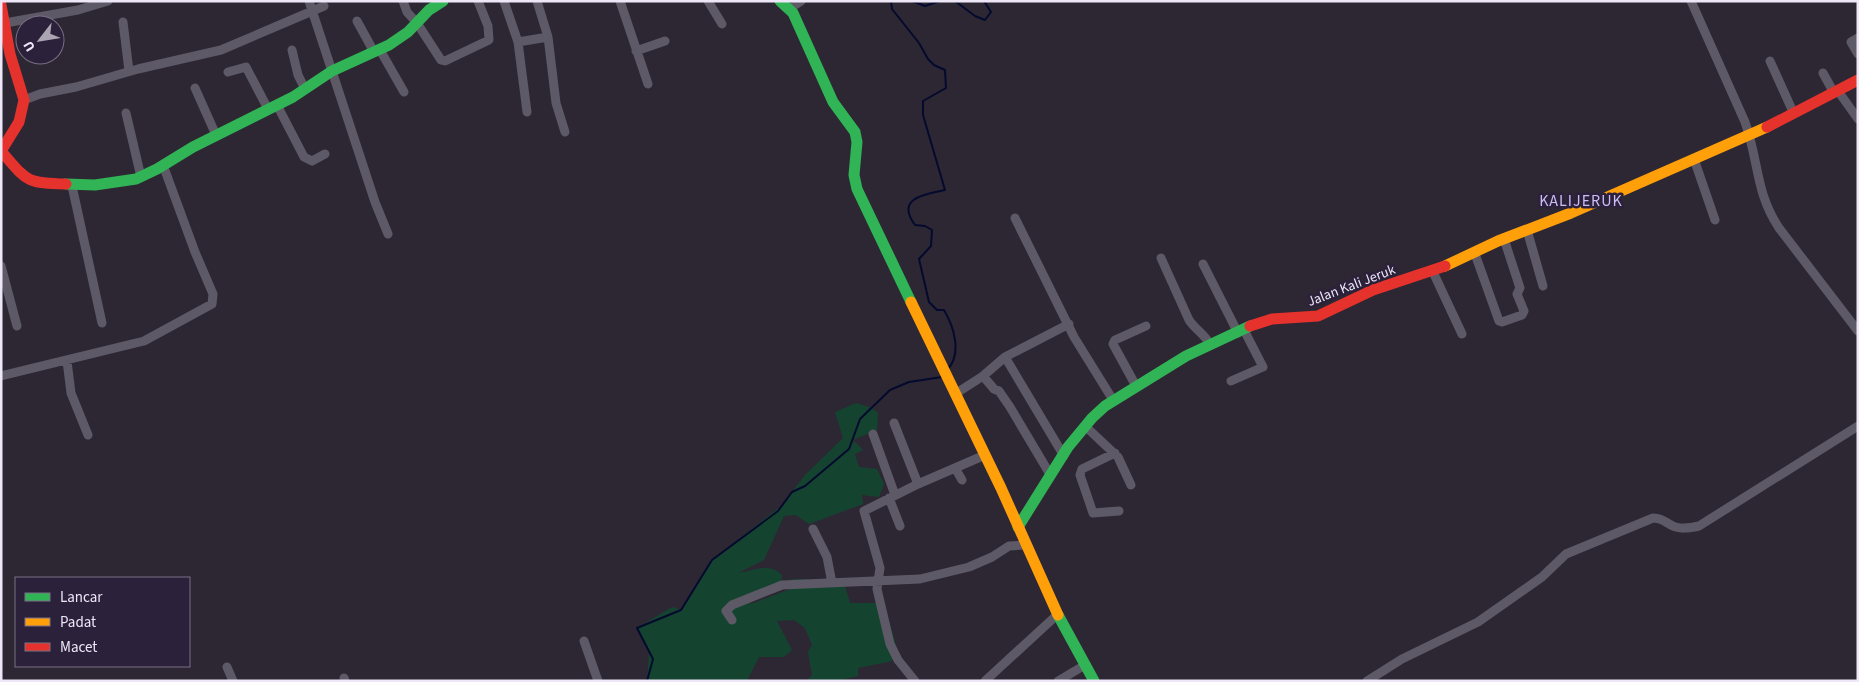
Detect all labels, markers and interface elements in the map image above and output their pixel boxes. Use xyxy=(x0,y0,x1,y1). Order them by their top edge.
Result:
north arrow xyxy=(15,15,65,65)
text: U xyxy=(19,37,41,55)
district label: KALIJERUK xyxy=(1539,190,1623,212)
street label: Jalan Kali Jeruk xyxy=(1304,260,1398,312)
legend xyxy=(15,577,190,667)
text: Lancar xyxy=(60,587,103,608)
text: Padat xyxy=(60,612,96,633)
text: Macet xyxy=(60,637,97,658)

